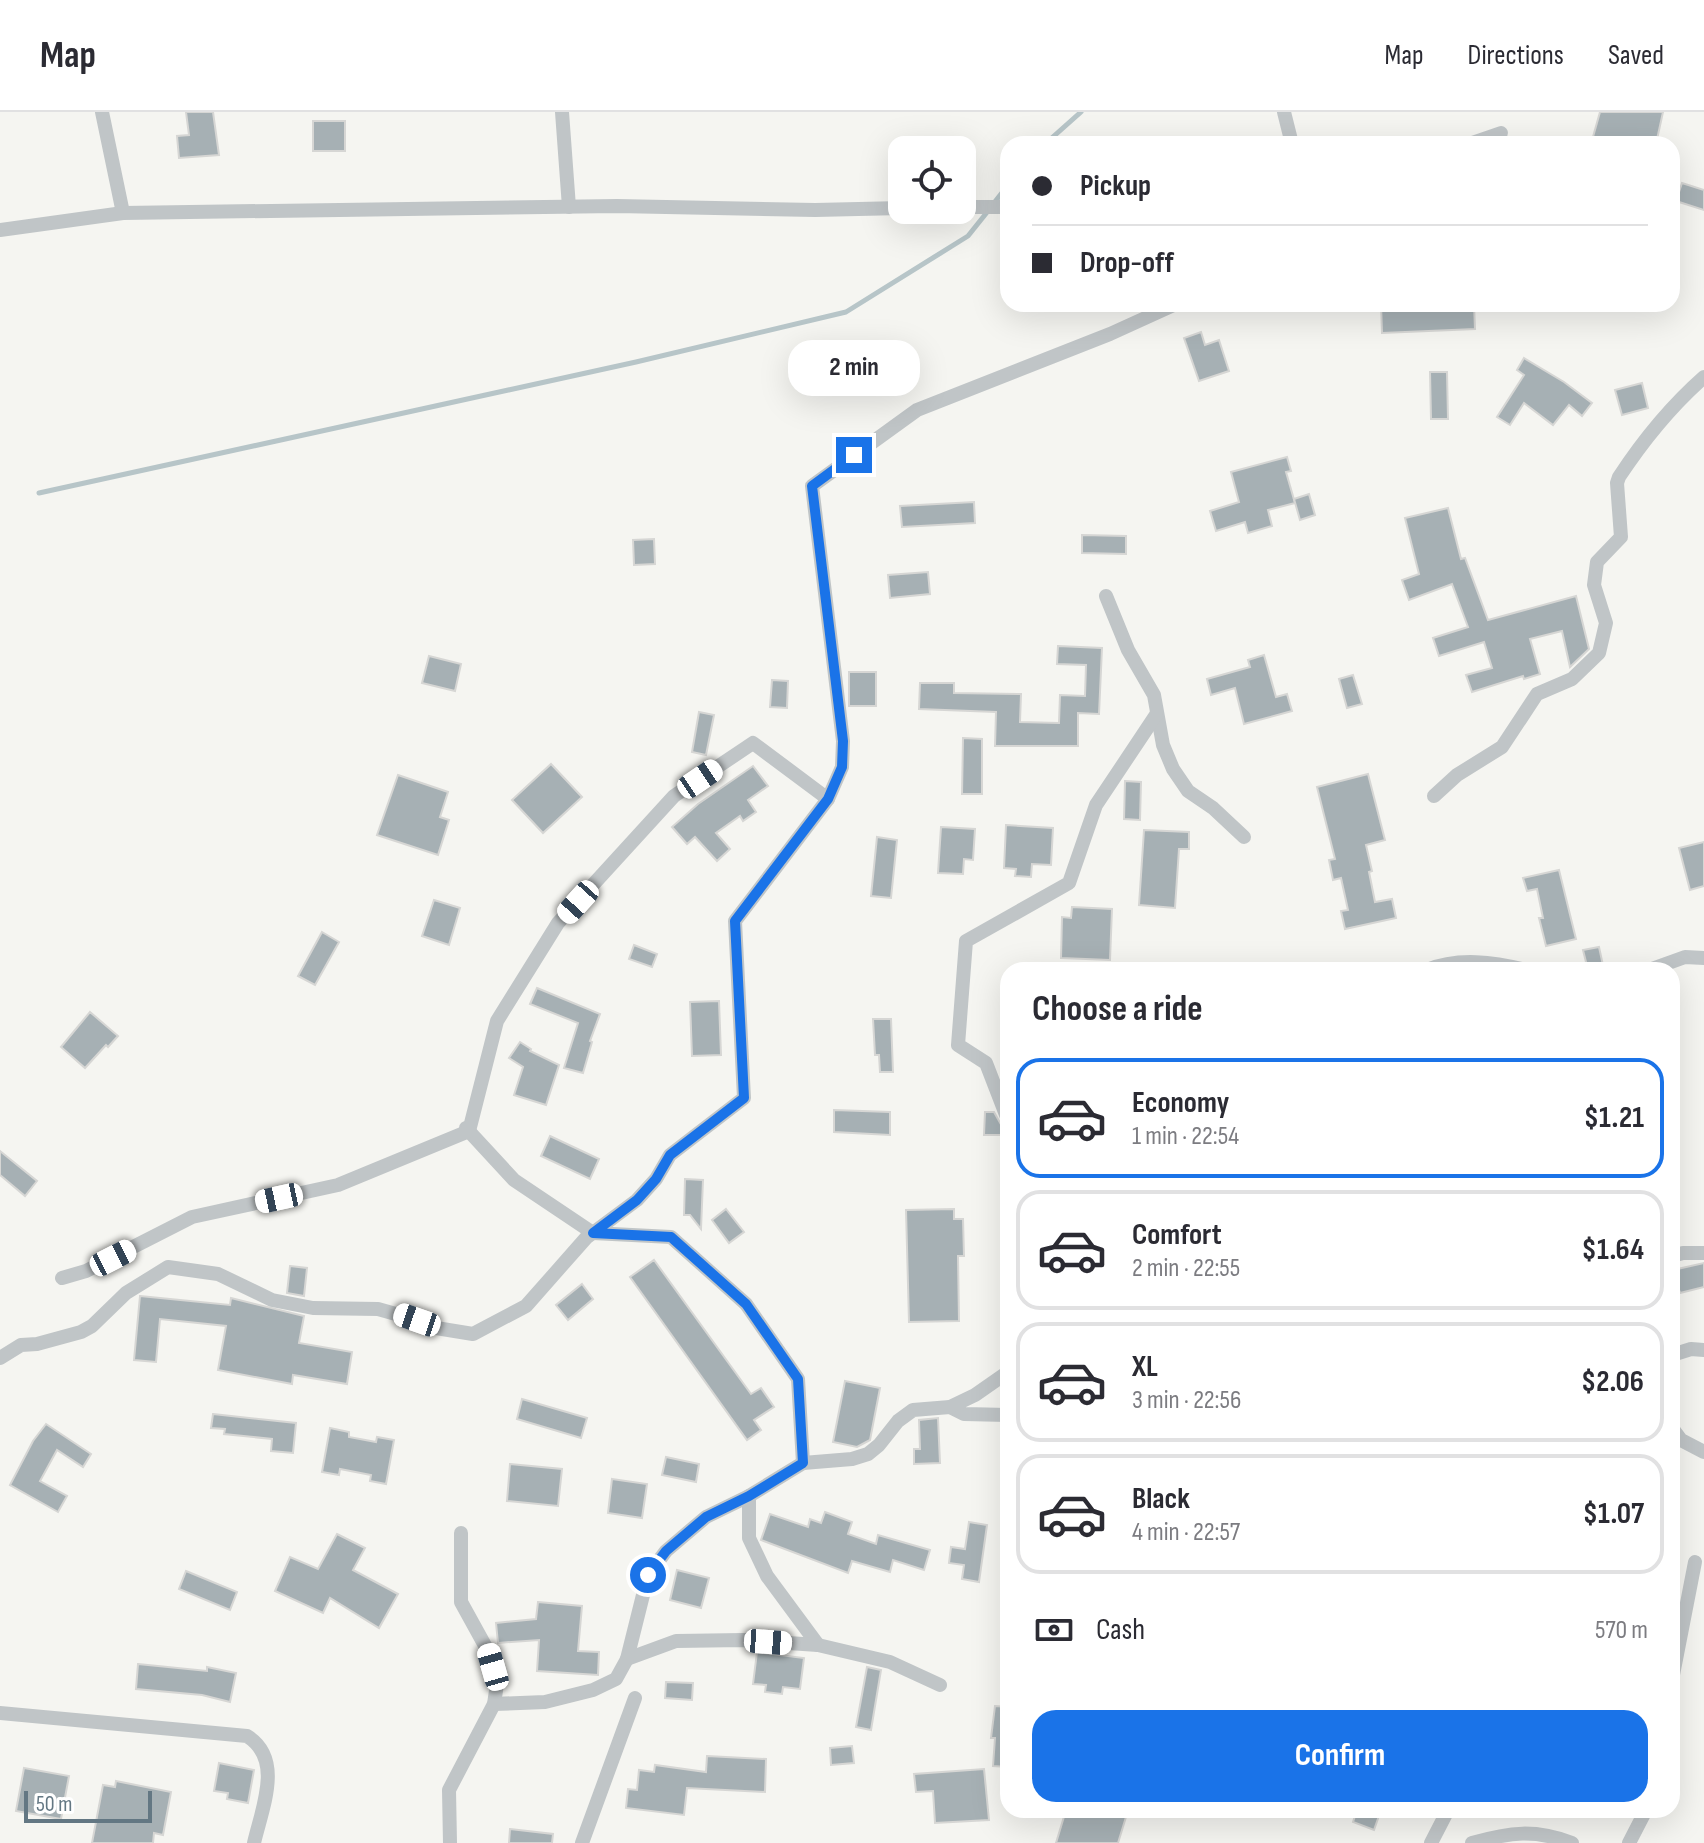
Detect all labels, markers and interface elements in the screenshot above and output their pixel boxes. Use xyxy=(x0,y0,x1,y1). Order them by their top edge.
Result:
text: Map xyxy=(40,33,96,78)
text: Map xyxy=(1385,39,1424,72)
text: Directions xyxy=(1468,39,1564,72)
text: Saved xyxy=(1608,39,1664,72)
map controls xyxy=(888,136,976,224)
button: locate xyxy=(888,136,976,224)
text: Pickup xyxy=(1080,168,1151,204)
text: Drop-off xyxy=(1080,245,1174,281)
callout: 2 min xyxy=(788,339,920,395)
text: 2 min xyxy=(829,352,879,383)
route end xyxy=(836,437,872,473)
car xyxy=(673,756,727,802)
car xyxy=(553,876,603,928)
text: Choose a ride xyxy=(1032,988,1203,1031)
icon: car xyxy=(1036,1082,1108,1154)
text: Economy xyxy=(1132,1085,1229,1121)
text: $1.21 xyxy=(1584,1100,1644,1136)
text: 1 min · 22:54 xyxy=(1132,1121,1239,1152)
car xyxy=(253,1181,305,1215)
icon: car xyxy=(1036,1214,1108,1286)
text: Comfort xyxy=(1132,1217,1222,1253)
text: $1.64 xyxy=(1582,1232,1644,1268)
car xyxy=(86,1236,140,1280)
text: 2 min · 22:55 xyxy=(1132,1253,1240,1284)
car xyxy=(390,1301,444,1339)
icon: car xyxy=(1036,1346,1108,1418)
text: XL xyxy=(1132,1349,1158,1385)
text: $2.06 xyxy=(1581,1364,1644,1400)
text: 3 min · 22:56 xyxy=(1132,1385,1241,1416)
icon: car xyxy=(1036,1478,1108,1550)
text: Black xyxy=(1132,1481,1190,1517)
text: $1.07 xyxy=(1583,1496,1644,1532)
text: 4 min · 22:57 xyxy=(1132,1517,1240,1548)
route start xyxy=(630,1557,666,1593)
icon: cash xyxy=(1032,1608,1076,1652)
text: Cash xyxy=(1096,1612,1145,1648)
text: 570 m xyxy=(1595,1615,1648,1646)
car xyxy=(743,1628,793,1656)
car xyxy=(475,1641,511,1693)
button: Confirm xyxy=(1032,1710,1648,1802)
scale bar xyxy=(24,1787,152,1823)
text: 50 m xyxy=(36,1791,72,1818)

